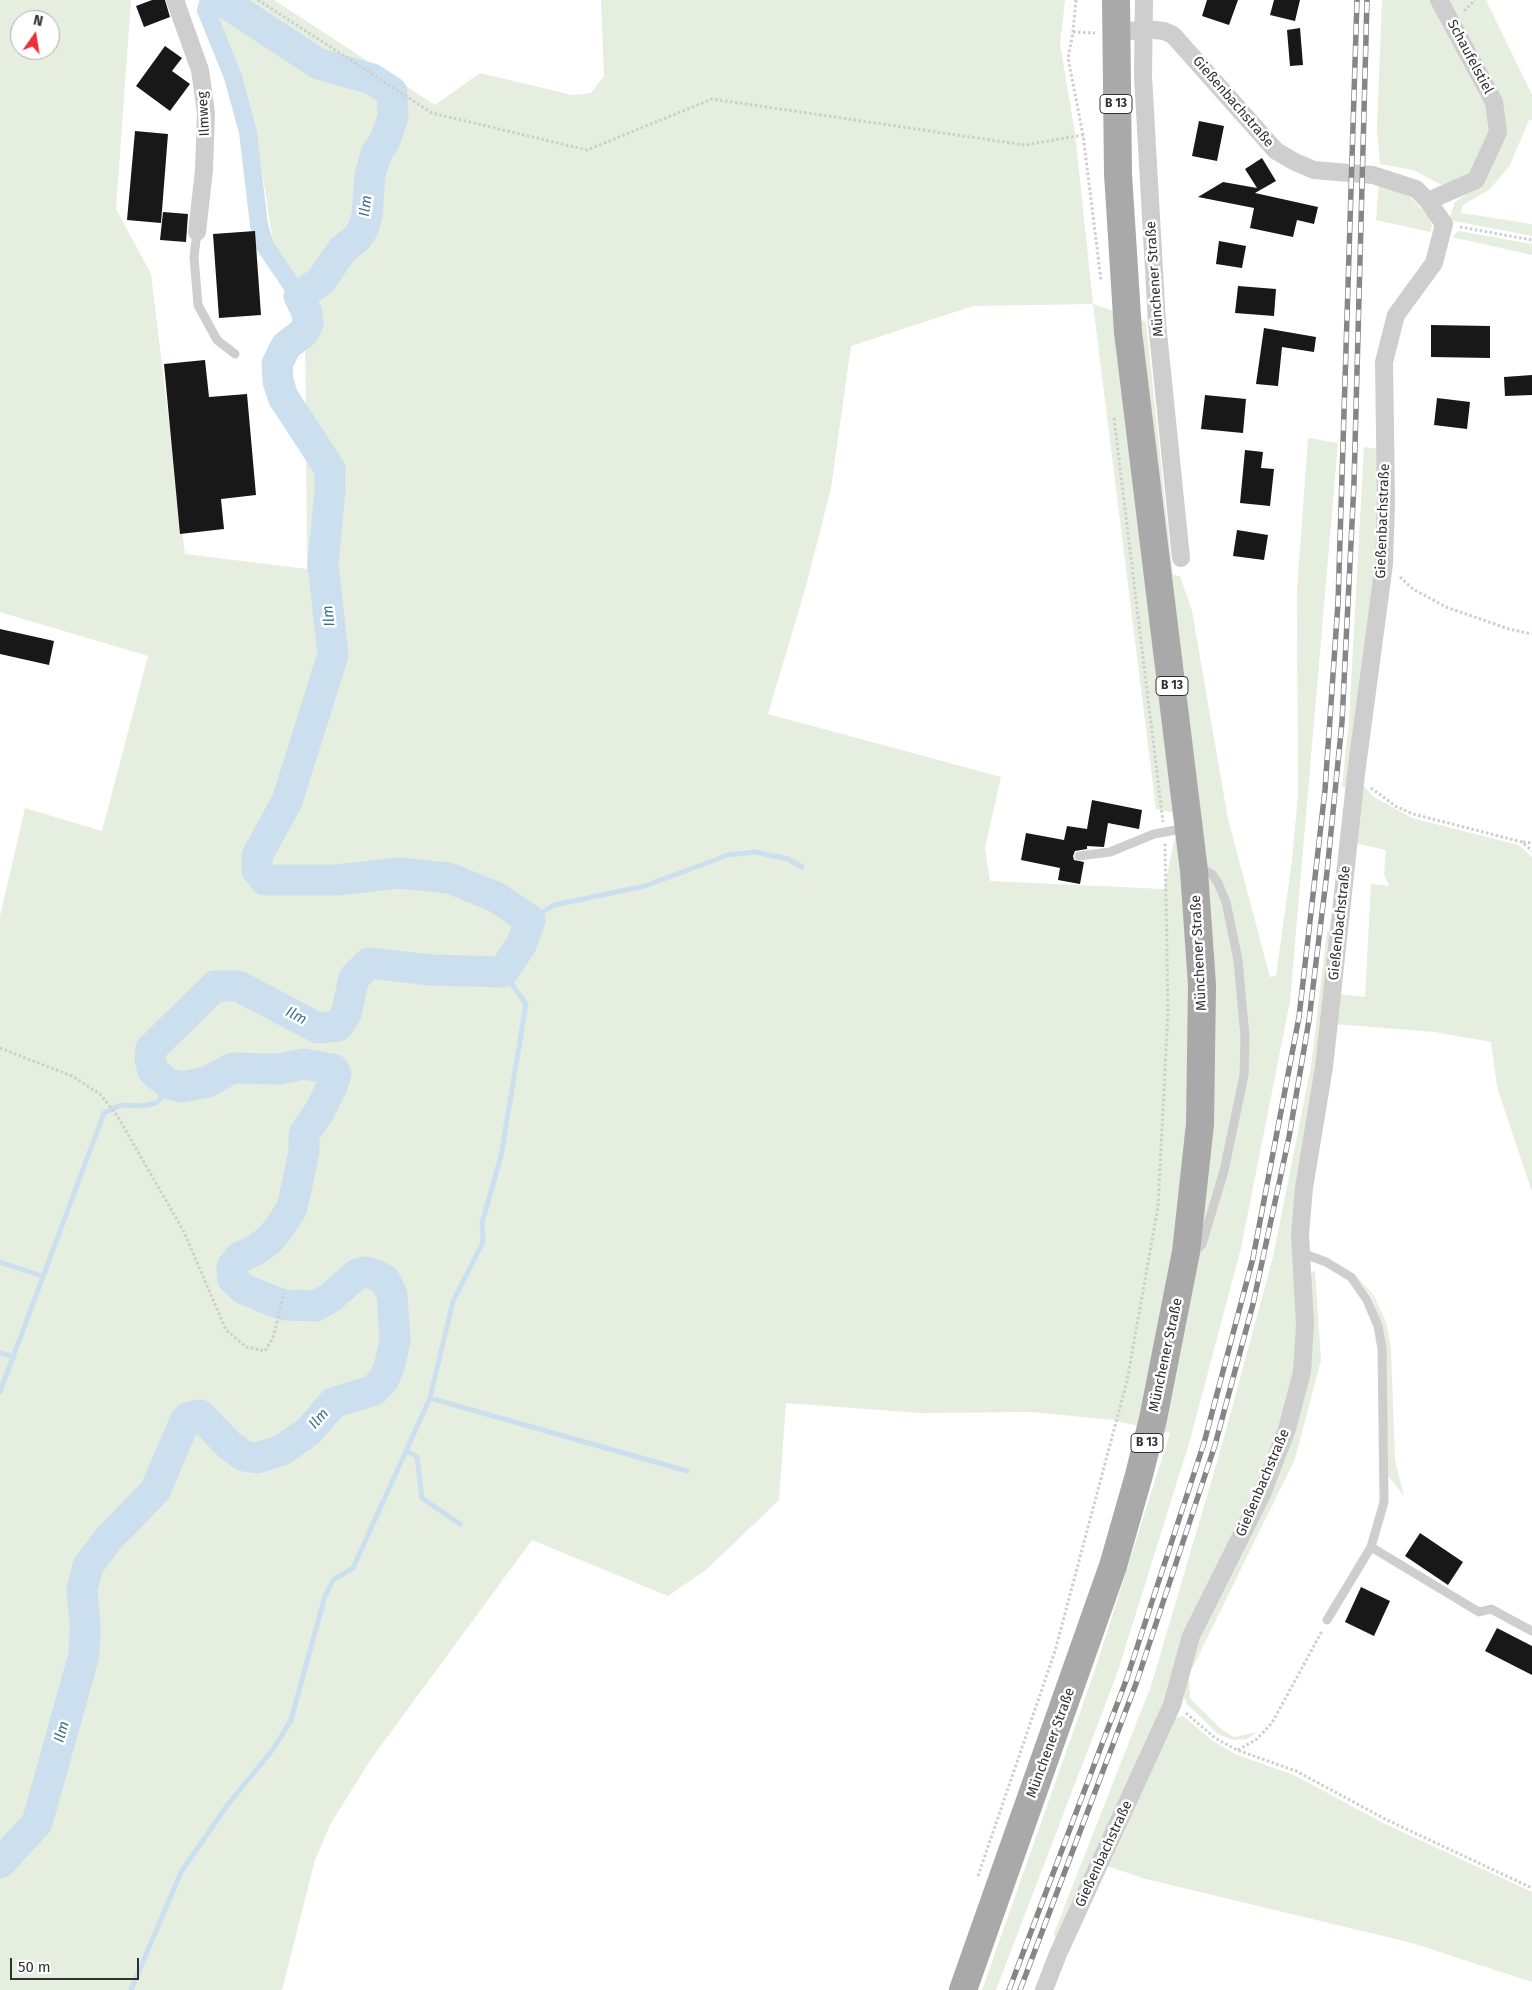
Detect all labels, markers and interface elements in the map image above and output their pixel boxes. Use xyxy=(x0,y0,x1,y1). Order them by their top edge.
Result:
north arrow xyxy=(10,10,60,60)
text: N xyxy=(32,12,45,30)
street label: Schaufelstiel xyxy=(1443,17,1497,97)
street label: Gießenbachstraße xyxy=(1189,53,1277,151)
street label: Ilmweg xyxy=(194,91,214,137)
road number: B 13 xyxy=(1100,95,1132,114)
water label: Ilm xyxy=(356,194,376,218)
street label: Münchener Straße xyxy=(1143,221,1167,337)
street label: Gießenbachstraße xyxy=(1373,463,1393,579)
water label: Ilm xyxy=(319,604,339,628)
road number: B 13 xyxy=(1156,676,1188,696)
street label: Gießenbachstraße xyxy=(1326,865,1354,981)
street label: Münchener Straße xyxy=(1188,895,1210,1011)
water label: Ilm xyxy=(282,1003,310,1029)
street label: Münchener Straße xyxy=(1146,1297,1186,1413)
water label: Ilm xyxy=(305,1405,333,1433)
street label: Gießenbachstraße xyxy=(1233,1427,1293,1539)
road number: B 13 xyxy=(1131,1434,1163,1452)
street label: Münchener Straße xyxy=(1023,1686,1079,1800)
water label: Ilm xyxy=(50,1719,74,1745)
street label: Gießenbachstraße xyxy=(1072,1798,1136,1910)
scale bar xyxy=(12,1948,141,1980)
text: 50 m xyxy=(18,1958,51,1976)

